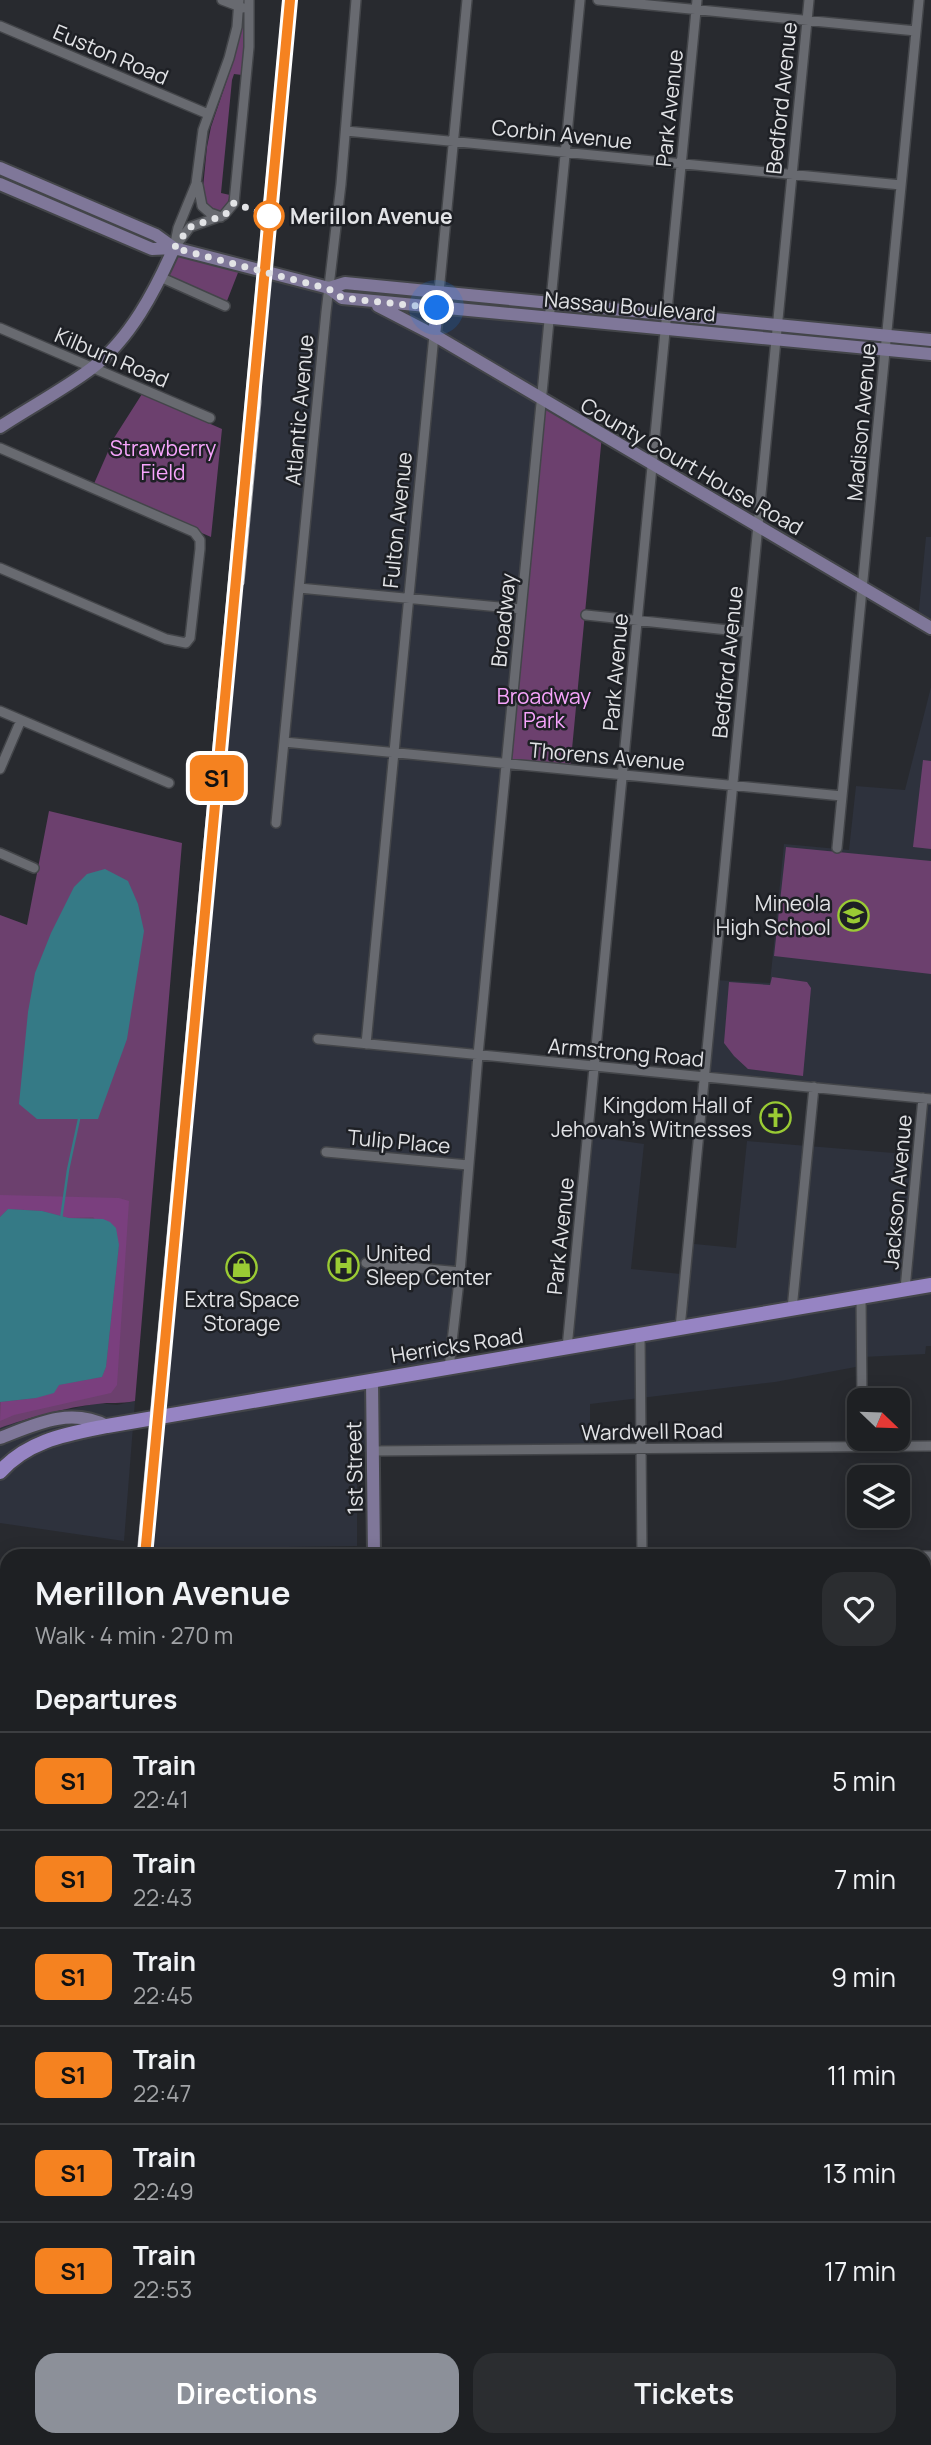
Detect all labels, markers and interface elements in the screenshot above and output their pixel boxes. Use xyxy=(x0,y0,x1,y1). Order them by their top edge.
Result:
street label: Euston Road xyxy=(49,17,173,91)
street label: Bedford Avenue xyxy=(759,20,803,176)
street label: Park Avenue xyxy=(649,48,689,168)
street label: Corbin Avenue xyxy=(490,113,634,155)
marker: Merillon Avenue xyxy=(254,201,284,231)
place label: Merillon Avenue xyxy=(290,202,453,230)
street label: Nassau Boulevard xyxy=(543,285,717,327)
your location xyxy=(419,290,454,325)
street label: Kilburn Road xyxy=(51,320,173,394)
street label: Atlantic Avenue xyxy=(278,333,320,487)
street label: Madison Avenue xyxy=(840,342,882,502)
street label: County Court House Road xyxy=(576,391,808,541)
park label: Strawberry Field xyxy=(110,434,216,486)
street label: Fulton Avenue xyxy=(376,450,418,590)
street label: Broadway xyxy=(484,572,522,668)
street label: Bedford Avenue xyxy=(705,584,749,740)
street label: Park Avenue xyxy=(596,612,634,732)
park label: Broadway Park xyxy=(497,682,591,734)
street label: Thorens Avenue xyxy=(528,735,686,777)
line badge: S1 xyxy=(186,755,248,801)
text: S1 xyxy=(204,761,230,794)
place label: Mineola High School xyxy=(716,889,831,941)
school or university icon: Mineola High School xyxy=(837,898,871,932)
street label: Armstrong Road xyxy=(547,1031,705,1073)
place label: Kingdom Hall of Jehovah’s Witnesses xyxy=(551,1091,753,1143)
church icon: Kingdom Hall of Jehovah’s Witnesses xyxy=(758,1100,792,1134)
street label: Jackson Avenue xyxy=(876,1113,918,1271)
street label: Tulip Place xyxy=(346,1123,452,1159)
street label: Park Avenue xyxy=(540,1176,580,1296)
place label: United Sleep Center xyxy=(366,1239,492,1291)
hospital icon: United Sleep Center xyxy=(326,1248,360,1282)
shop icon: Extra Space Storage xyxy=(225,1250,259,1284)
place label: Extra Space Storage xyxy=(184,1285,300,1337)
street label: Herricks Road xyxy=(389,1321,525,1369)
north arrow xyxy=(847,1388,910,1451)
map controls xyxy=(847,1388,910,1528)
street label: Wardwell Road xyxy=(581,1416,723,1446)
street label: 1st Street xyxy=(339,1421,369,1515)
button: layers xyxy=(847,1465,910,1528)
text: Merillon Avenue xyxy=(35,1570,291,1615)
button: heart xyxy=(822,1572,896,1646)
text: Walk · 4 min · 270 m xyxy=(35,1619,233,1651)
text: Departures xyxy=(35,1681,177,1717)
text: Train xyxy=(133,1747,196,1783)
text: 5 min xyxy=(832,1763,896,1799)
text: S1 xyxy=(60,1764,87,1797)
text: 22:41 xyxy=(133,1783,189,1815)
text: Train xyxy=(133,1845,196,1881)
text: 7 min xyxy=(834,1861,896,1897)
text: S1 xyxy=(60,1862,87,1895)
text: 22:43 xyxy=(133,1881,192,1913)
text: Train xyxy=(133,1943,196,1979)
text: 9 min xyxy=(831,1959,896,1995)
text: S1 xyxy=(60,1960,87,1993)
text: 22:45 xyxy=(133,1979,193,2011)
text: Train xyxy=(133,2041,196,2077)
text: 11 min xyxy=(827,2057,896,2093)
text: S1 xyxy=(60,2058,87,2091)
text: 22:47 xyxy=(133,2077,191,2109)
text: Train xyxy=(133,2139,196,2175)
text: 13 min xyxy=(823,2155,896,2191)
text: S1 xyxy=(60,2156,87,2189)
text: 22:49 xyxy=(133,2175,194,2207)
text: Train xyxy=(133,2237,196,2273)
text: 17 min xyxy=(824,2253,896,2289)
text: S1 xyxy=(60,2254,87,2287)
text: 22:53 xyxy=(133,2273,192,2305)
button: Directions xyxy=(35,2353,459,2433)
button: Tickets xyxy=(473,2353,896,2433)

